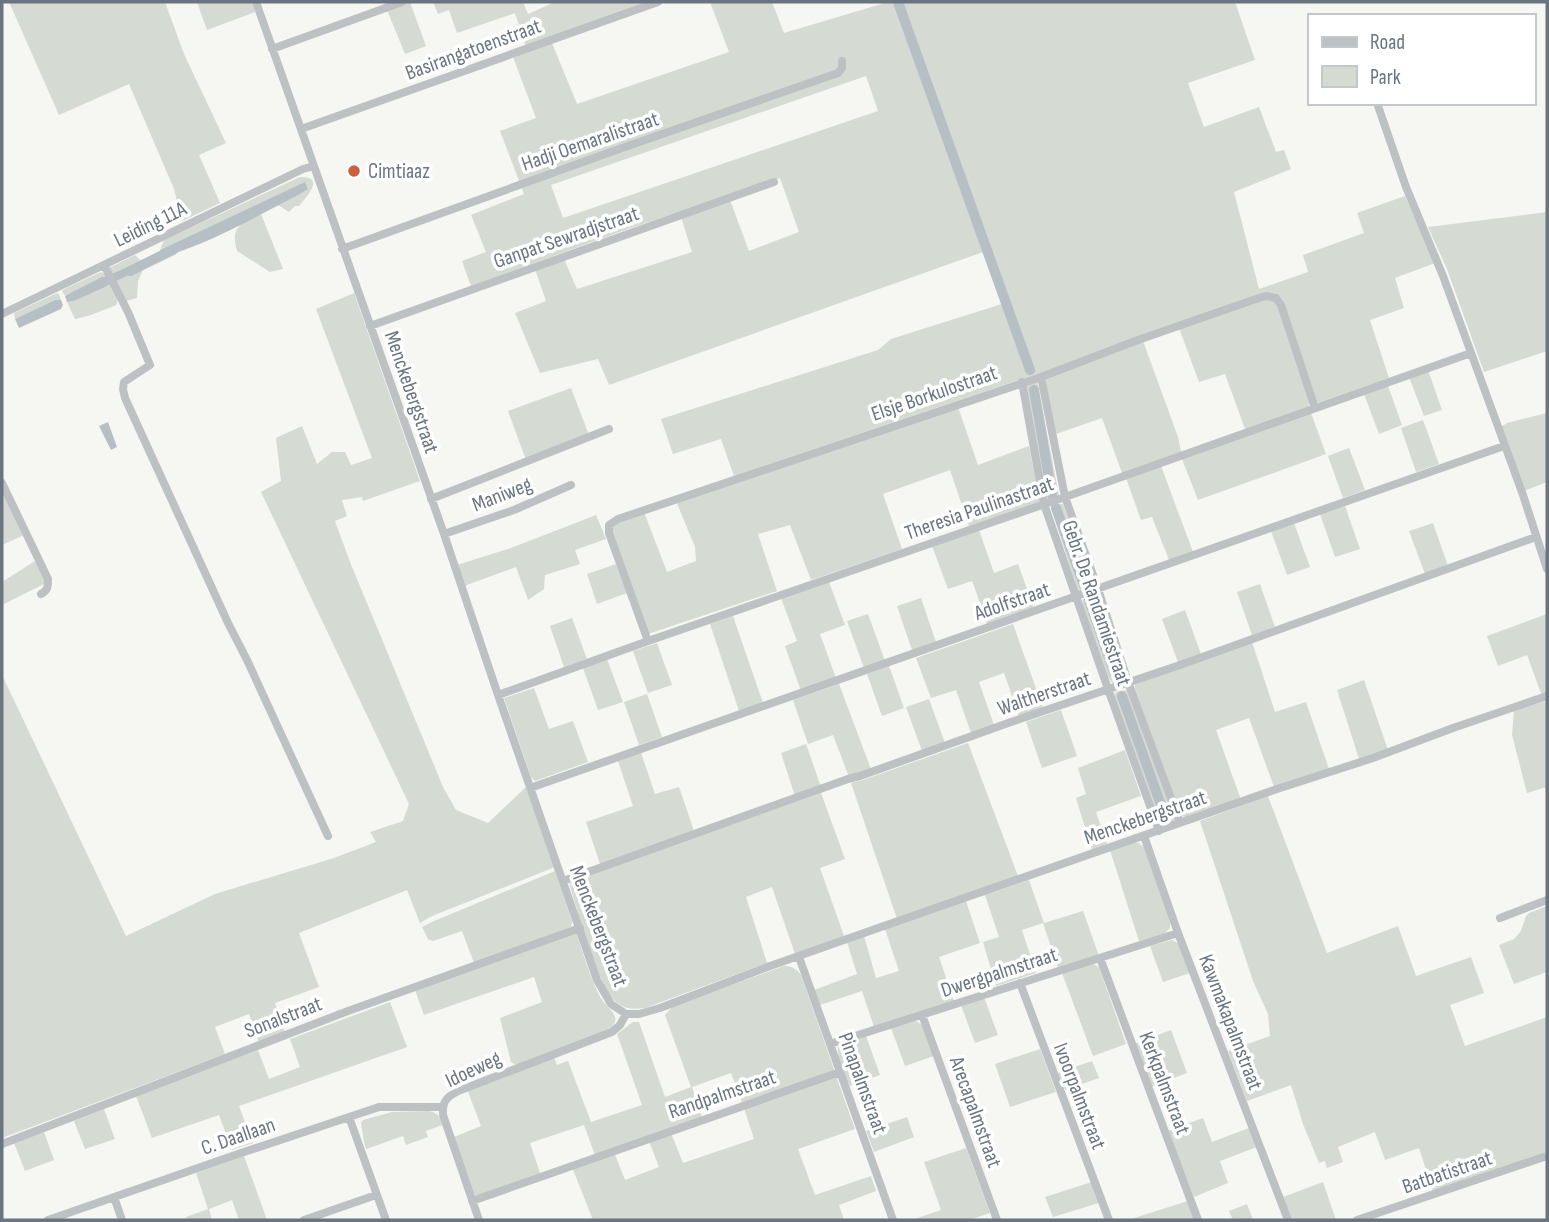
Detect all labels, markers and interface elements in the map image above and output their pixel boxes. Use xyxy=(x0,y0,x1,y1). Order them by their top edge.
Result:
street label: Basirangatoenstraat xyxy=(402,13,544,86)
legend xyxy=(1308,14,1535,105)
text: Road xyxy=(1370,30,1405,55)
text: Park xyxy=(1370,65,1401,90)
street label: Hadji Oemaralistraat xyxy=(518,106,662,177)
place label: Cimtiaaz xyxy=(368,159,430,184)
marker: Cimtiaaz xyxy=(346,163,362,179)
street label: Leiding 11A xyxy=(110,196,191,253)
street label: Ganpat Sewradjstraat xyxy=(490,201,642,274)
street label: Menckebergstraat xyxy=(379,328,444,457)
street label: Elsje Borkulostraat xyxy=(868,360,1000,427)
street label: Theresia Paulinastraat xyxy=(901,471,1057,546)
street label: Maniweg xyxy=(469,472,536,517)
street label: Gebr. De Randamiestraat xyxy=(1056,517,1137,689)
street label: Adolfstraat xyxy=(970,577,1053,626)
street label: Waltherstraat xyxy=(994,666,1094,721)
street label: Menckebergstraat xyxy=(1081,785,1210,850)
street label: Menckebergstraat xyxy=(564,862,633,990)
street label: Dwergpalmstraat xyxy=(938,942,1060,1003)
street label: Kawmakapalmstraat xyxy=(1193,951,1268,1093)
street label: Sonalstraat xyxy=(241,991,325,1044)
street label: Kerkpalmstraat xyxy=(1134,1028,1196,1138)
street label: Pinapalmstraat xyxy=(833,1029,892,1137)
street label: Ivoorpalmstraat xyxy=(1048,1039,1111,1153)
street label: Idoeweg xyxy=(441,1046,505,1093)
street label: Arecapalmstraat xyxy=(944,1052,1007,1171)
street label: Randpalmstraat xyxy=(665,1064,779,1124)
street label: C. Daallaan xyxy=(198,1112,279,1161)
street label: Batbatistraat xyxy=(1399,1145,1495,1199)

